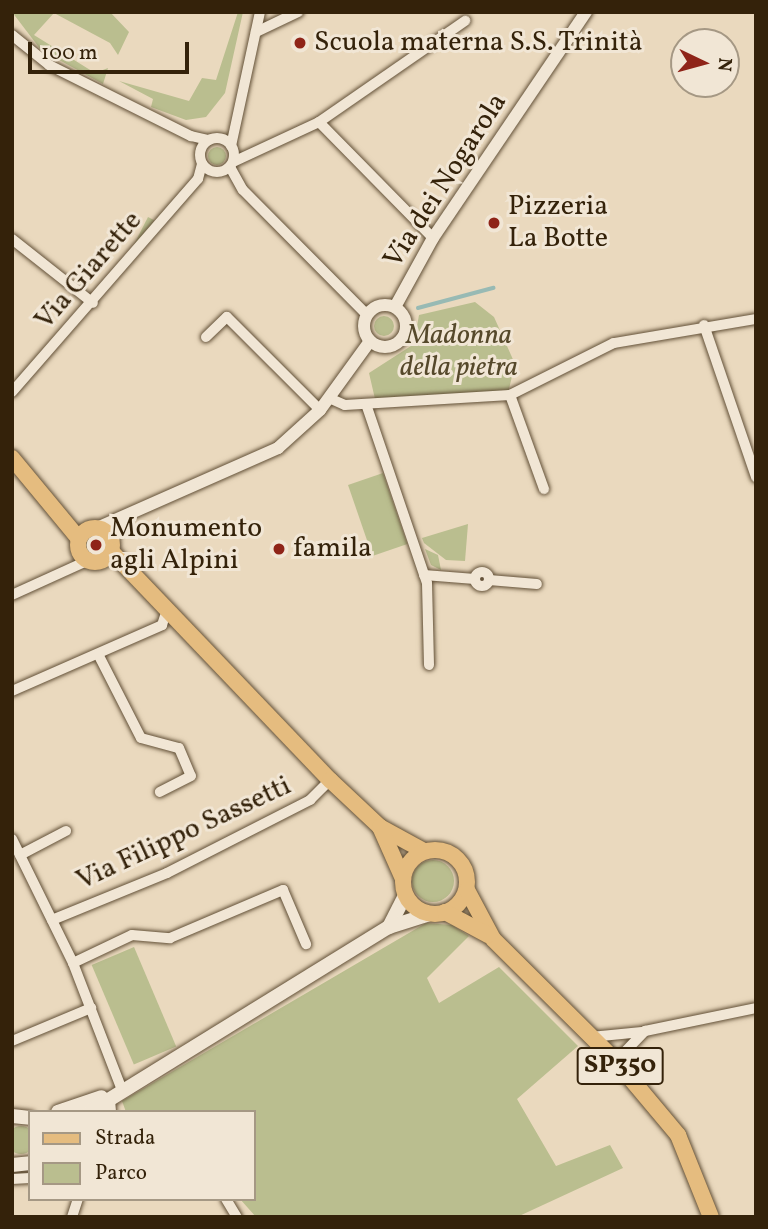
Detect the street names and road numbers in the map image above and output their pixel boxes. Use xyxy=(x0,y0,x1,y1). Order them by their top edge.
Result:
street label: Via dei Nogarola xyxy=(377,87,515,275)
street label: Via Giarette xyxy=(28,205,150,337)
street label: Via Filippo Sassetti xyxy=(71,770,297,898)
road number: SP350 xyxy=(576,1044,664,1088)

